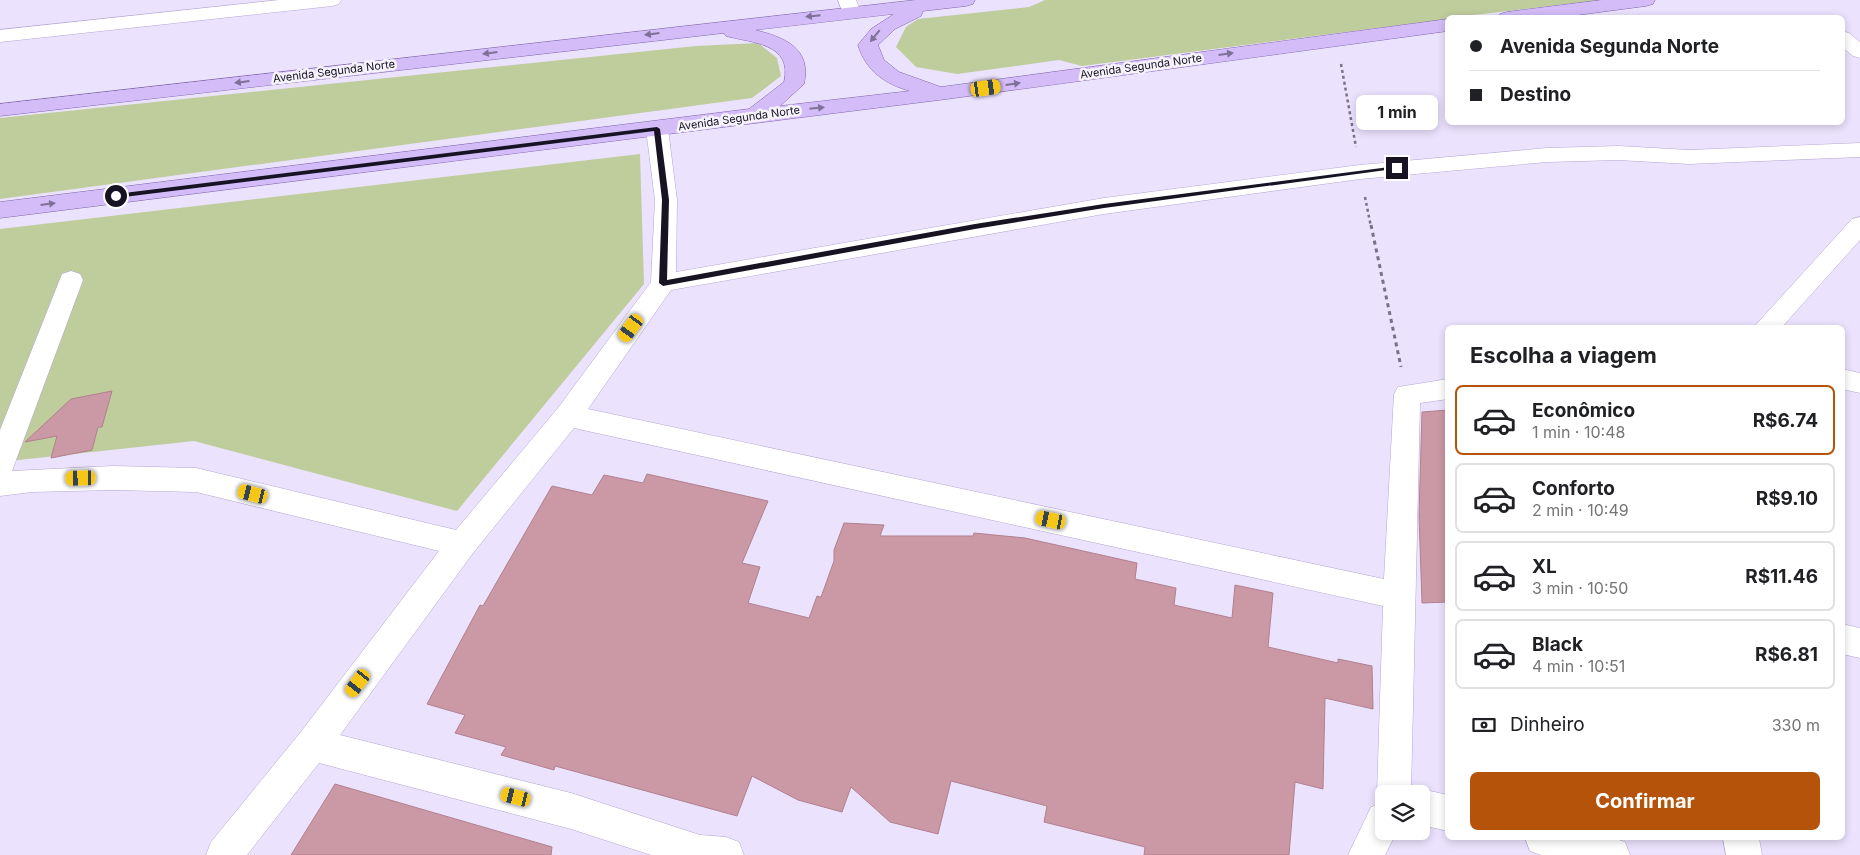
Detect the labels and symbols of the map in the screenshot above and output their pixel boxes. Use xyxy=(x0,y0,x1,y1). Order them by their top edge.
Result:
one-way arrow xyxy=(805,12,821,20)
one-way arrow xyxy=(643,30,659,38)
one-way arrow xyxy=(870,30,880,43)
one-way arrow xyxy=(482,49,498,57)
one-way arrow xyxy=(1219,50,1235,58)
street label: Avenida Segunda Norte xyxy=(1079,51,1203,81)
street label: Avenida Segunda Norte xyxy=(272,57,396,85)
one-way arrow xyxy=(234,78,250,86)
car xyxy=(970,78,1001,98)
one-way arrow xyxy=(1006,80,1022,88)
callout: 1 min xyxy=(1356,96,1438,130)
street label: Avenida Segunda Norte xyxy=(677,103,801,133)
one-way arrow xyxy=(810,104,826,112)
route end xyxy=(1386,157,1408,179)
route start xyxy=(105,185,127,207)
one-way arrow xyxy=(41,200,57,208)
car xyxy=(616,311,645,345)
car xyxy=(65,470,96,486)
car xyxy=(236,483,269,505)
car xyxy=(1034,510,1067,530)
car xyxy=(342,667,373,699)
car xyxy=(499,786,532,808)

